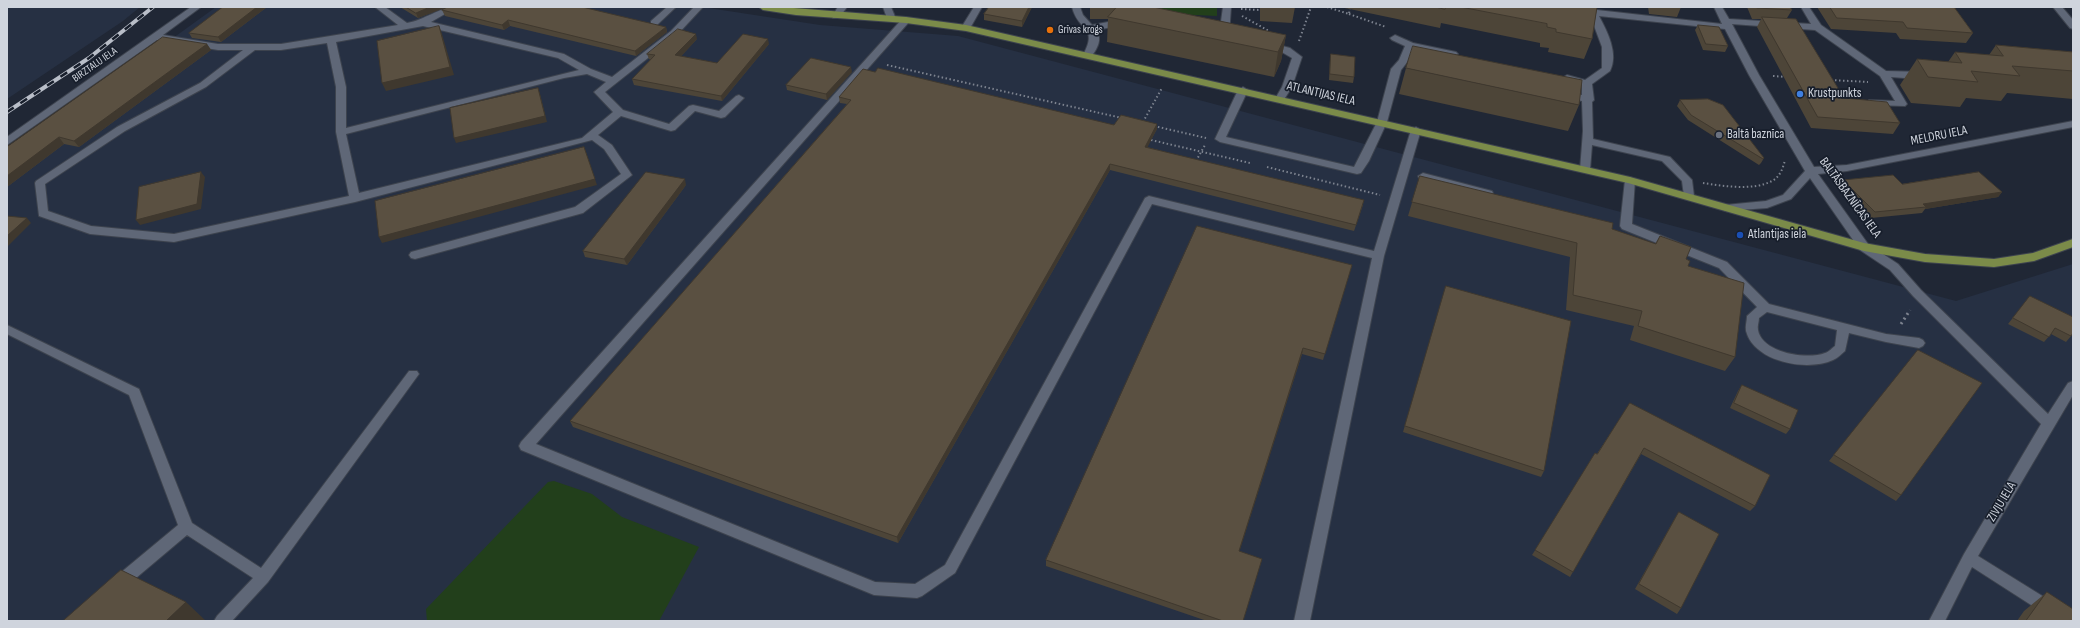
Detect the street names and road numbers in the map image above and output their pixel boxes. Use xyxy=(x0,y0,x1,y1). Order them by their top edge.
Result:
street label: BIRZTALU IELA xyxy=(70,45,120,85)
street label: ATLANTIJAS IELA xyxy=(1285,79,1357,109)
street label: MELDRU IELA xyxy=(1909,123,1969,149)
street label: BALTĀSBAZNĪCAS IELA xyxy=(1816,155,1884,241)
street label: ZIVJU IELA xyxy=(1984,479,2020,525)

